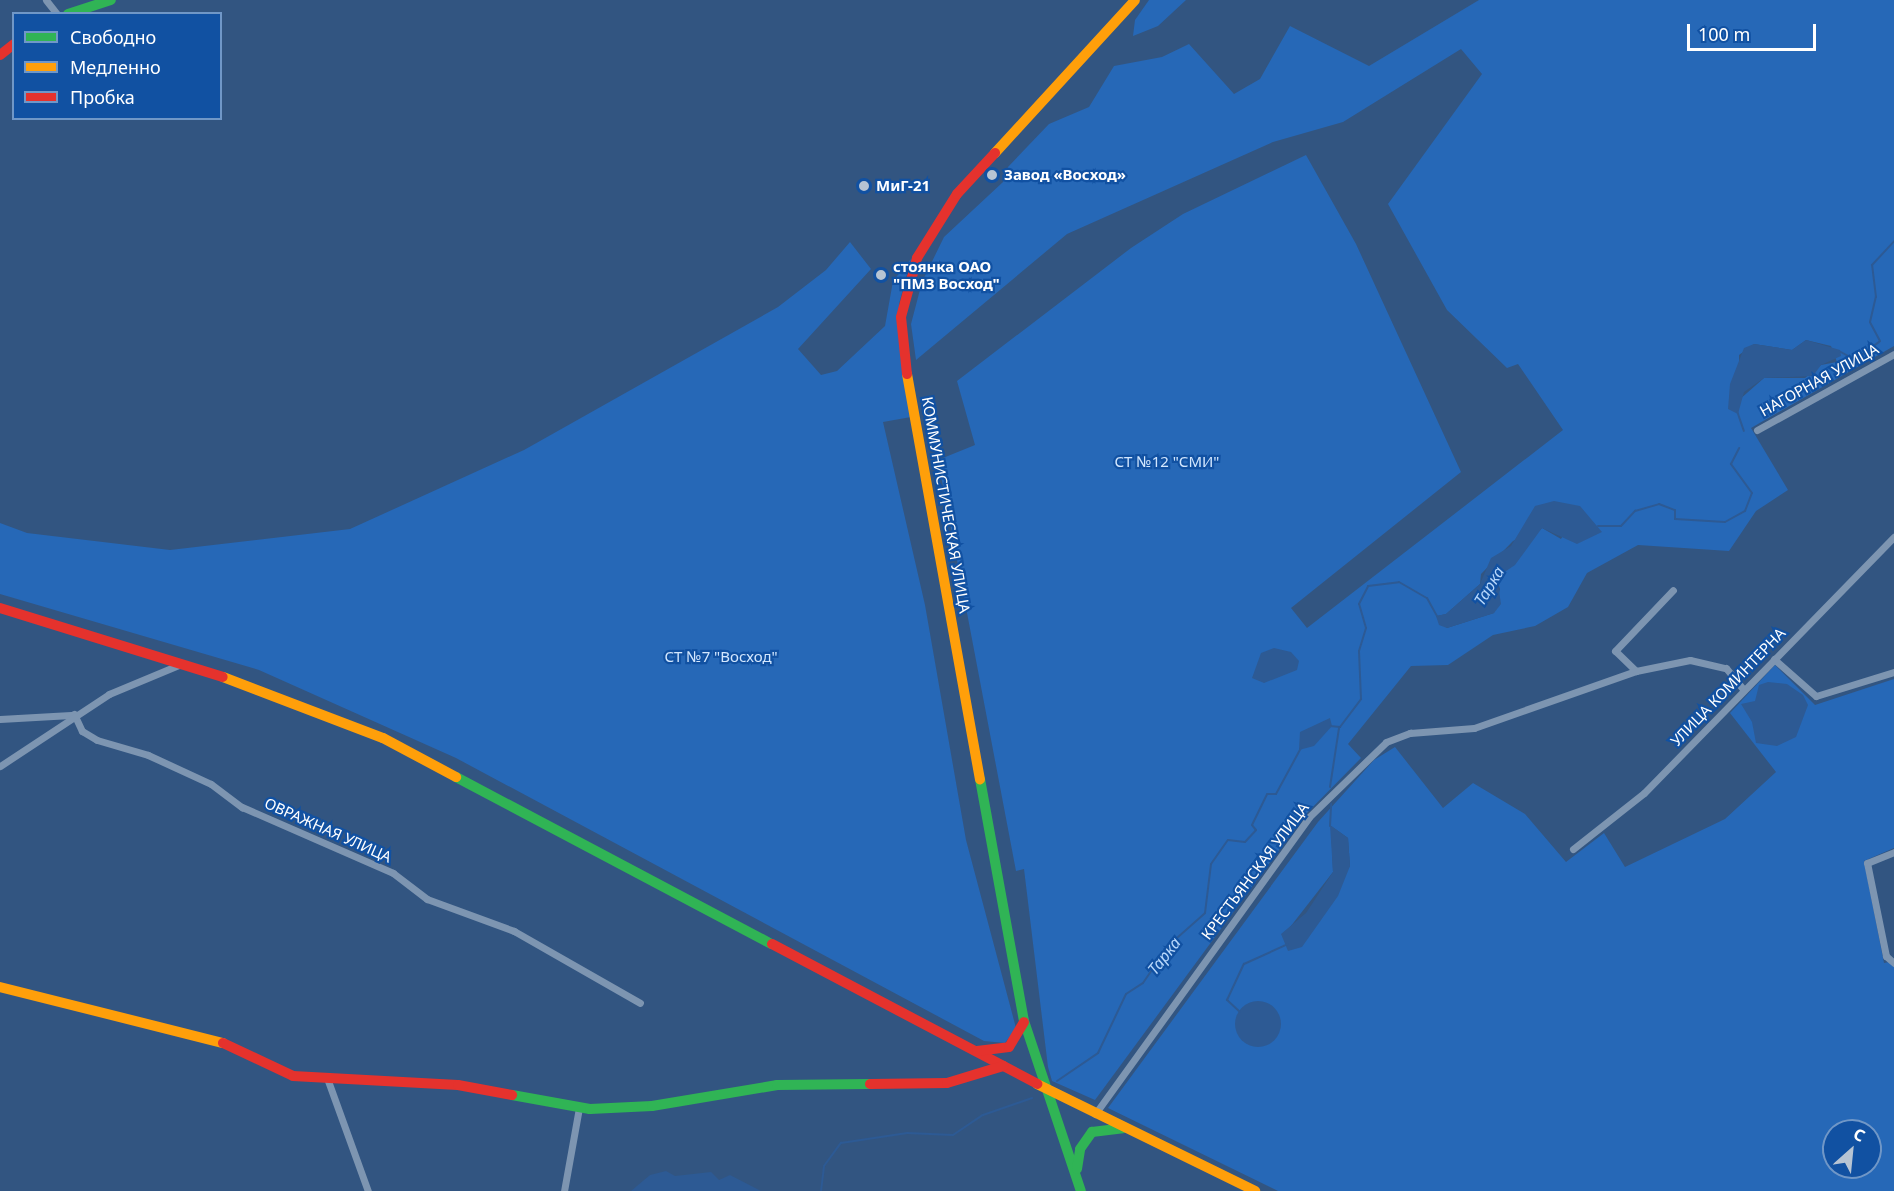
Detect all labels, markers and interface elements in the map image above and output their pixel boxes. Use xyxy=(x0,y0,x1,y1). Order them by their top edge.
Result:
legend xyxy=(12,12,222,120)
scale bar xyxy=(1690,12,1819,50)
text: 100 m xyxy=(1698,22,1750,46)
text: Свободно xyxy=(70,25,156,49)
text: Медленно xyxy=(70,55,161,79)
text: Пробка xyxy=(70,85,135,109)
place label: Завод «Восход» xyxy=(1004,166,1126,184)
marker: Завод «Восход» xyxy=(985,168,999,182)
place label: МиГ-21 xyxy=(876,177,930,195)
marker: МиГ-21 xyxy=(857,179,871,193)
place label: стоянка ОАО "ПМЗ Восход" xyxy=(893,257,1000,292)
marker: стоянка ОАО "ПМЗ Восход" xyxy=(874,268,888,282)
street label: НАГОРНАЯ УЛИЦА xyxy=(1756,340,1882,420)
street label: КОММУНИСТИЧЕСКАЯ УЛИЦА xyxy=(918,395,974,615)
park label: СТ №12 "СМИ" xyxy=(1115,453,1219,471)
water label: Тарка xyxy=(1470,563,1508,609)
street label: УЛИЦА КОМИНТЕРНА xyxy=(1667,624,1789,750)
park label: СТ №7 "Восход" xyxy=(665,648,777,666)
street label: ОВРАЖНАЯ УЛИЦА xyxy=(262,794,394,866)
street label: КРЕСТЬЯНСКАЯ УЛИЦА xyxy=(1198,799,1312,943)
water label: Тарка xyxy=(1143,933,1185,979)
north arrow xyxy=(1822,1119,1882,1179)
text: С xyxy=(1850,1123,1869,1147)

